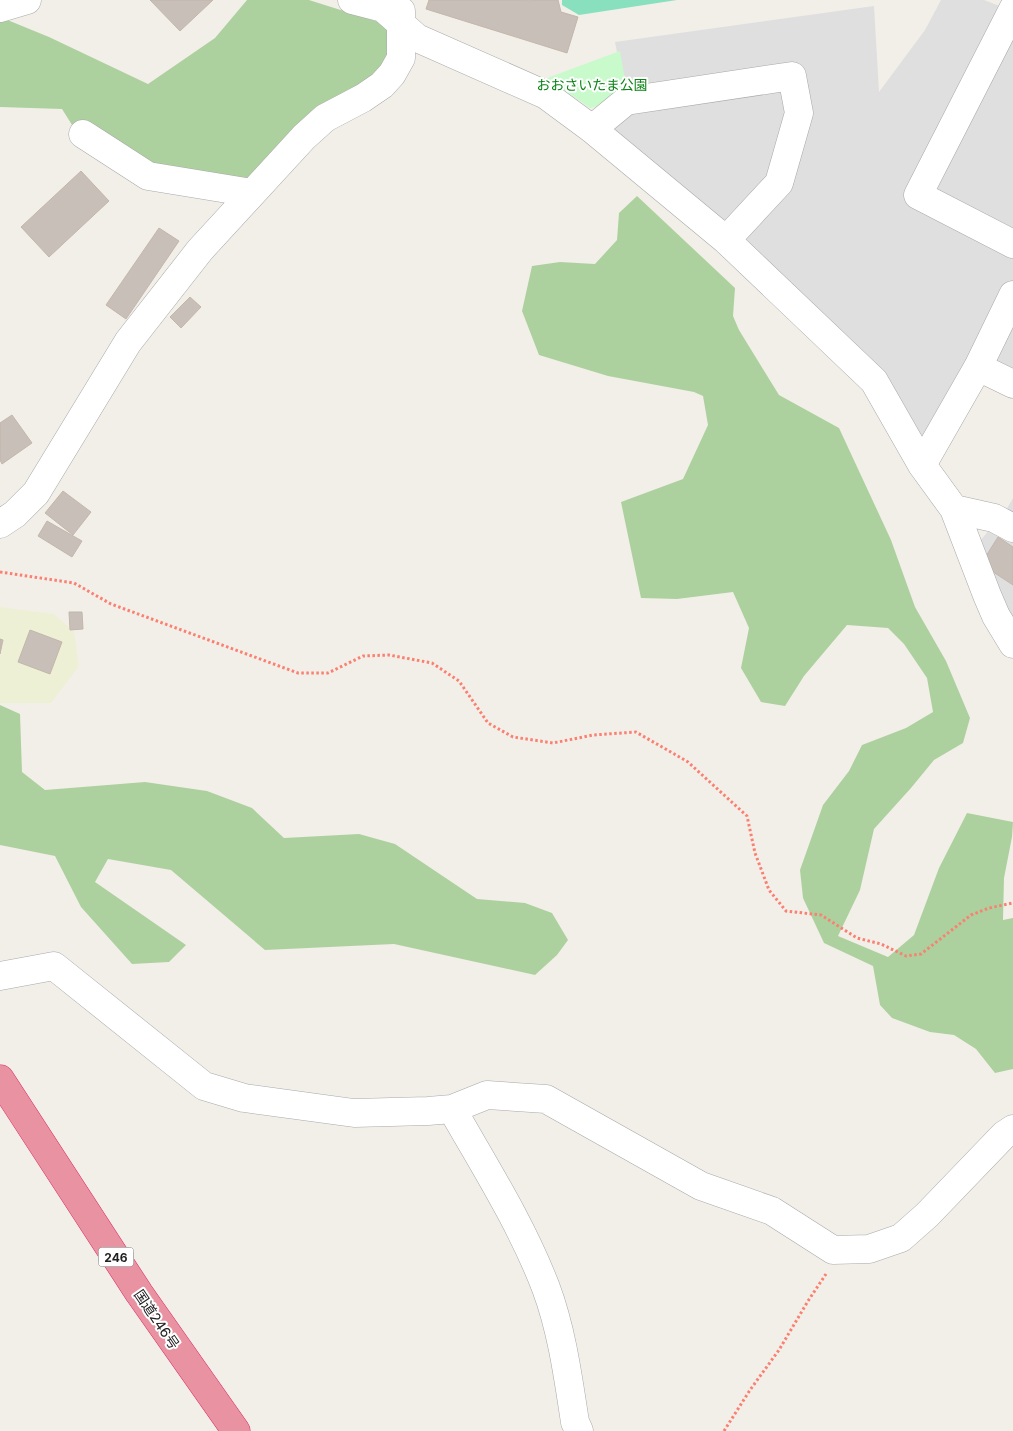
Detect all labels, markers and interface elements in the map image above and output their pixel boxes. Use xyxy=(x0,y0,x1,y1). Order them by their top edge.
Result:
park label: おおさいたま公園 xyxy=(536,76,648,93)
road number: 246 xyxy=(98,1248,134,1266)
street label: 国道246号 xyxy=(131,1286,183,1352)

